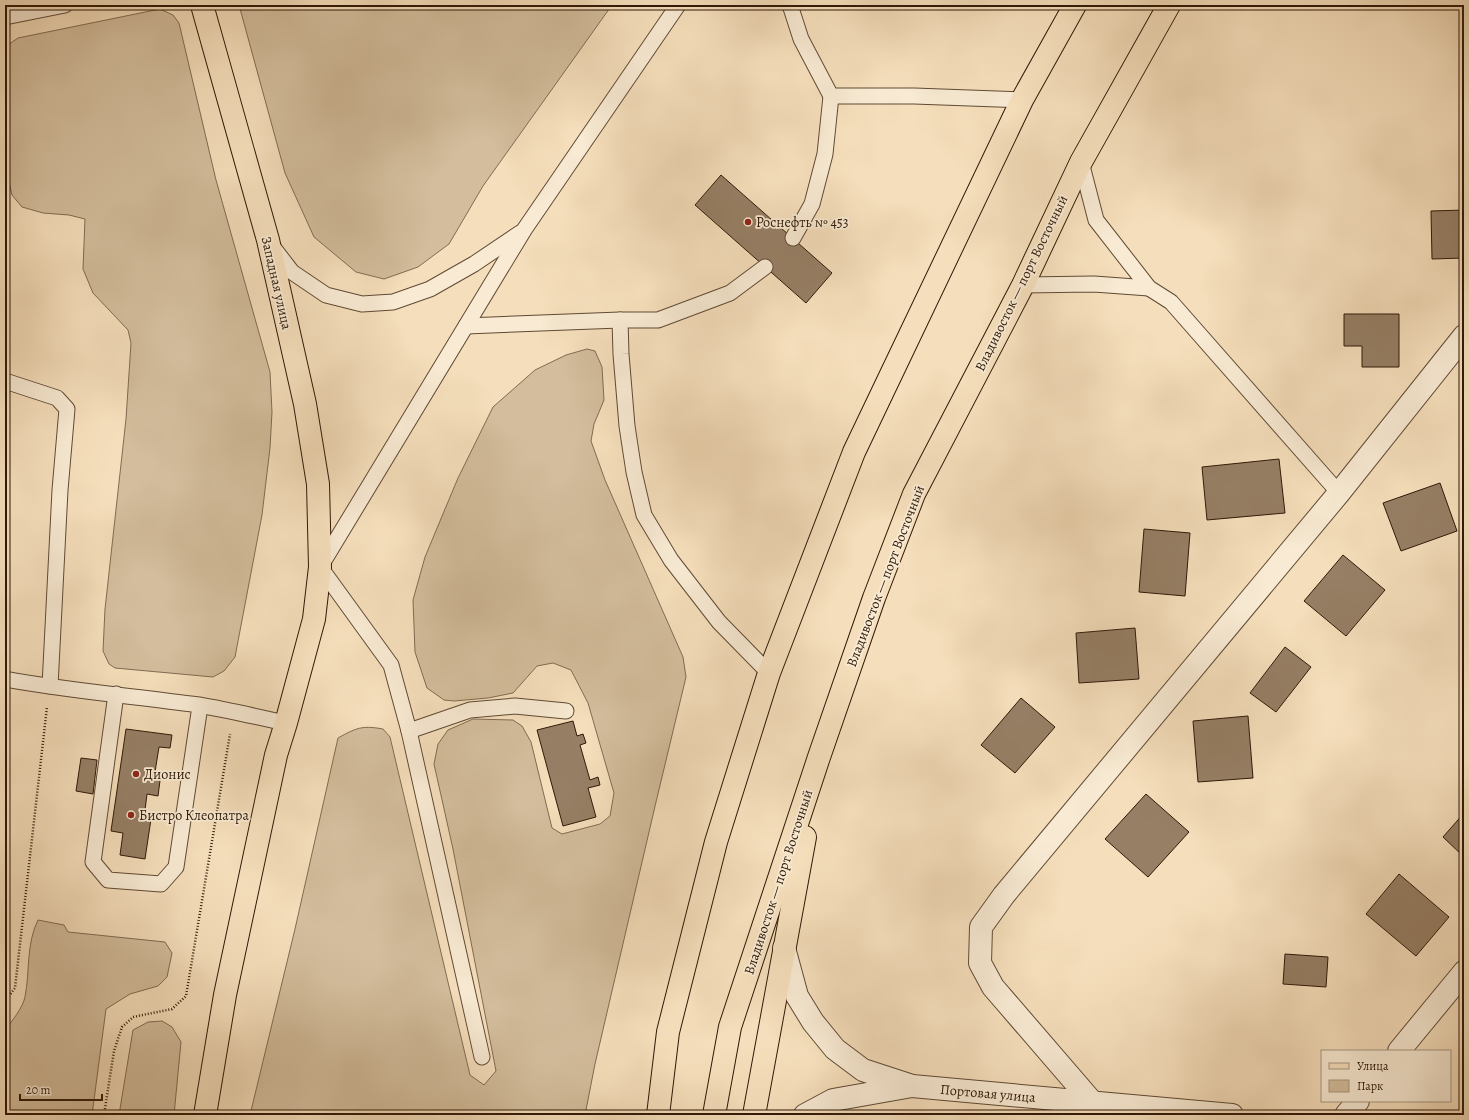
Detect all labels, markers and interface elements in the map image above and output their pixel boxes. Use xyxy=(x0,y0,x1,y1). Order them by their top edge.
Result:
street label: Владивосток — порт Восточный xyxy=(970,192,1072,374)
place label: Роснефть № 453 xyxy=(756,213,849,232)
marker: Роснефть № 453 xyxy=(743,217,753,227)
street label: Западная улица xyxy=(257,235,297,332)
street label: Владивосток — порт Восточный xyxy=(842,482,929,670)
place label: Дионис xyxy=(144,765,191,784)
marker: Дионис xyxy=(131,769,141,779)
street label: Владивосток — порт Восточный xyxy=(740,787,817,977)
place label: Бистро Клеопатра xyxy=(139,806,249,825)
marker: Бистро Клеопатра xyxy=(126,810,136,820)
legend xyxy=(1321,1050,1451,1102)
text: Улица xyxy=(1357,1058,1389,1074)
scale bar xyxy=(20,1076,102,1102)
text: Парк xyxy=(1357,1078,1383,1094)
street label: Портовая улица xyxy=(939,1080,1037,1107)
text: 20 m xyxy=(26,1082,50,1098)

